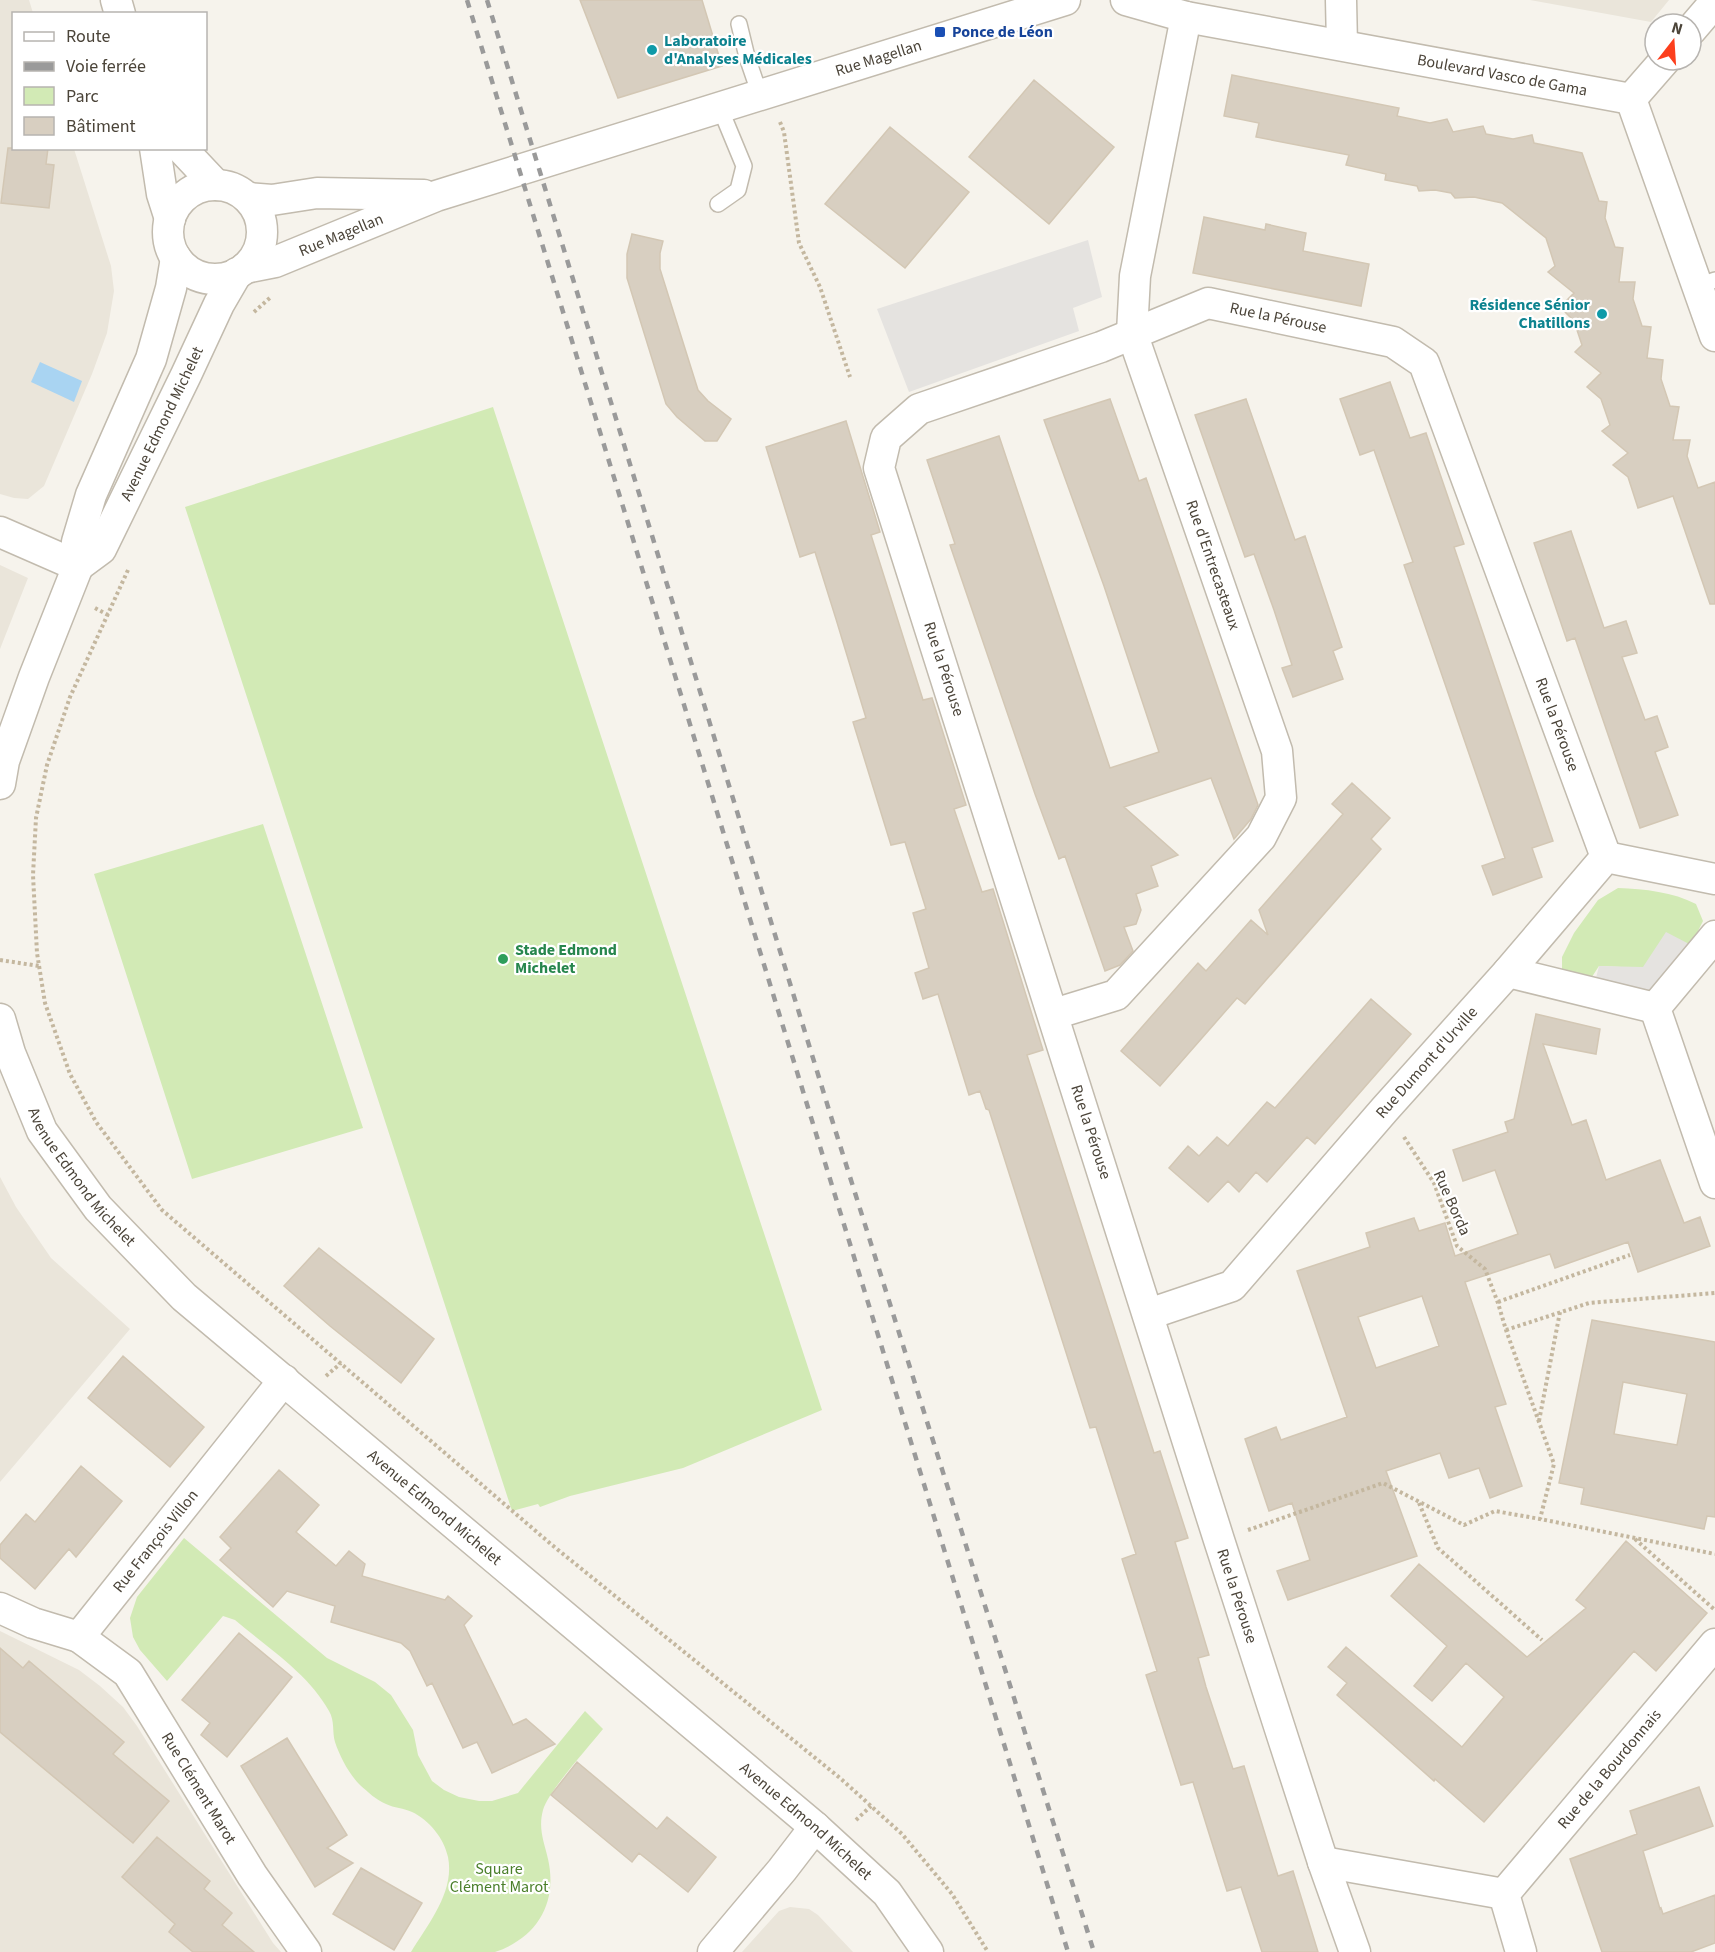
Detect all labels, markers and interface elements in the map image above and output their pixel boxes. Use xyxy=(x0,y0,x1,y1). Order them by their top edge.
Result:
legend xyxy=(12,12,207,150)
north arrow xyxy=(1643,12,1703,72)
text: N xyxy=(1669,17,1685,41)
place label: Ponce de Léon xyxy=(952,21,1053,43)
text: Route xyxy=(66,24,110,49)
marker: Ponce de Léon xyxy=(933,25,947,39)
place label: Laboratoire d'Analyses Médicales xyxy=(664,30,812,70)
street label: Rue Magellan xyxy=(832,34,924,82)
marker: Laboratoire d'Analyses Médicales xyxy=(645,43,659,57)
street label: Boulevard Vasco de Gama xyxy=(1415,49,1589,102)
text: Voie ferrée xyxy=(66,54,146,79)
text: Parc xyxy=(66,84,99,109)
text: Bâtiment xyxy=(66,114,136,139)
street label: Rue Magellan xyxy=(295,208,387,262)
place label: Résidence Sénior Chatillons xyxy=(1469,294,1591,334)
street label: Rue la Pérouse xyxy=(1228,297,1329,339)
marker: Résidence Sénior Chatillons xyxy=(1595,307,1609,321)
street label: Avenue Edmond Michelet xyxy=(115,342,209,505)
street label: Rue d'Entrecasteaux xyxy=(1180,497,1246,633)
street label: Rue la Pérouse xyxy=(918,619,970,719)
street label: Rue la Pérouse xyxy=(1530,675,1585,775)
place label: Stade Edmond Michelet xyxy=(515,939,617,979)
marker: Stade Edmond Michelet xyxy=(496,952,510,966)
street label: Rue Dumont d'Urville xyxy=(1371,1002,1483,1123)
street label: Rue la Pérouse xyxy=(1065,1082,1117,1182)
street label: Avenue Edmond Michelet xyxy=(23,1104,141,1252)
street label: Rue Borda xyxy=(1428,1167,1476,1239)
street label: Avenue Edmond Michelet xyxy=(363,1445,507,1571)
street label: Rue François Villon xyxy=(108,1485,203,1597)
street label: Rue la Pérouse xyxy=(1211,1546,1263,1646)
street label: Rue de la Bourdonnais xyxy=(1553,1704,1667,1834)
street label: Rue Clément Marot xyxy=(156,1728,242,1849)
street label: Avenue Edmond Michelet xyxy=(735,1757,877,1885)
park label: Square Clément Marot xyxy=(450,1858,549,1898)

